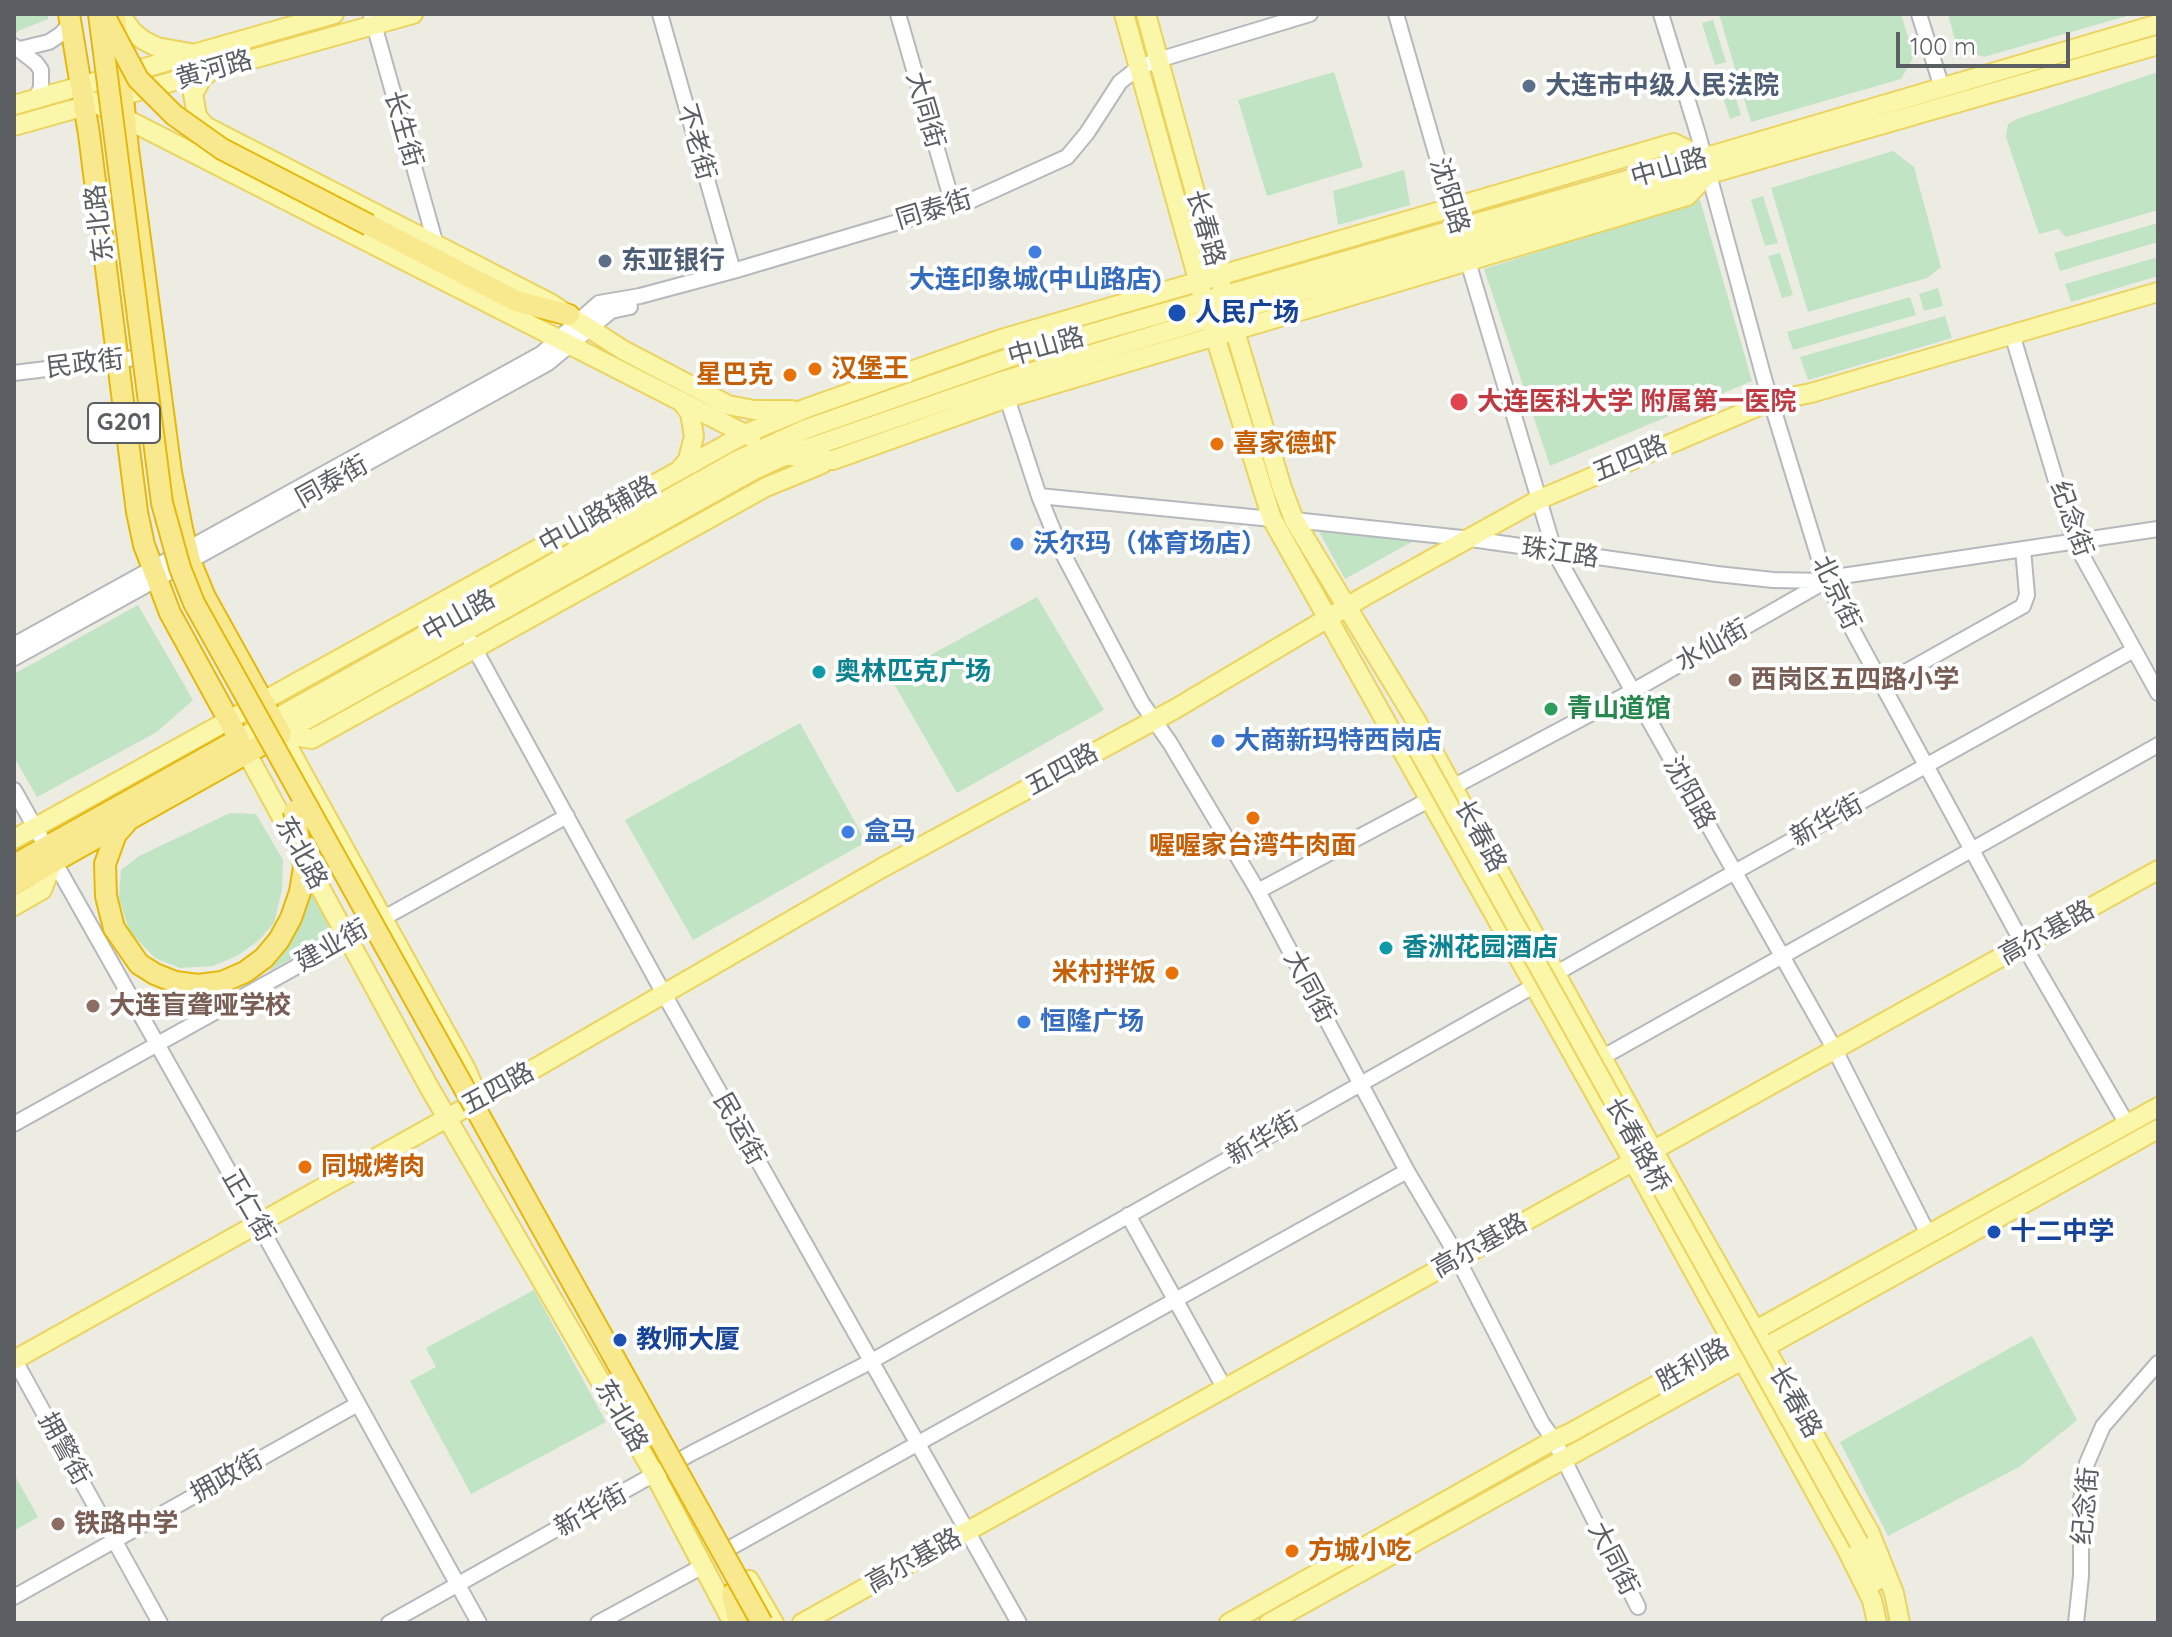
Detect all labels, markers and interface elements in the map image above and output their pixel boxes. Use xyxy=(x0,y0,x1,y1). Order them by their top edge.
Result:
scale bar xyxy=(1900,16,2074,66)
text: 100 m xyxy=(1910,31,1976,61)
street label: 黄河路 xyxy=(172,44,256,96)
street label: 大同街 xyxy=(899,68,951,152)
place label: 大连市中级人民法院 xyxy=(1545,70,1779,102)
marker: 大连市中级人民法院 xyxy=(1520,77,1538,95)
street label: 长生街 xyxy=(377,87,429,171)
street label: 不老街 xyxy=(670,100,722,184)
street label: 中山路 xyxy=(1627,142,1711,194)
street label: 沈阳路 xyxy=(1423,154,1475,238)
street label: 东北路 xyxy=(80,182,120,264)
street label: 同泰街 xyxy=(892,184,976,236)
street label: 长春路 xyxy=(1179,186,1231,270)
marker: 大连印象城(中山路店) xyxy=(1026,243,1044,261)
place label: 东亚银行 xyxy=(621,245,725,277)
marker: 东亚银行 xyxy=(596,252,614,270)
place label: 大连印象城(中山路店) xyxy=(909,264,1161,296)
place label: 人民广场 xyxy=(1195,297,1299,329)
marker: 人民广场 xyxy=(1166,302,1188,324)
street label: 中山路 xyxy=(1004,321,1088,373)
street label: 民政街 xyxy=(44,344,126,384)
place label: 汉堡王 xyxy=(831,353,909,385)
place label: 星巴克 xyxy=(696,359,774,391)
marker: 汉堡王 xyxy=(806,360,824,378)
marker: 星巴克 xyxy=(781,366,799,384)
place label: 大连医科大学 附属第一医院 xyxy=(1477,386,1796,418)
marker: 大连医科大学 附属第一医院 xyxy=(1448,391,1470,413)
road number: G201 xyxy=(88,403,160,443)
place label: 喜家德虾 xyxy=(1233,428,1337,460)
street label: 五四路 xyxy=(1588,429,1672,489)
marker: 喜家德虾 xyxy=(1208,435,1226,453)
street label: 同泰街 xyxy=(290,449,374,515)
street label: 中山路辅路 xyxy=(534,470,662,560)
street label: 纪念街 xyxy=(2043,477,2099,561)
place label: 沃尔玛（体育场店） xyxy=(1033,528,1267,560)
street label: 珠江路 xyxy=(1519,532,1601,574)
marker: 沃尔玛（体育场店） xyxy=(1008,535,1026,553)
street label: 北京街 xyxy=(1805,551,1867,635)
street label: 中山路 xyxy=(417,583,501,649)
street label: 水仙街 xyxy=(1670,613,1754,679)
place label: 奥林匹克广场 xyxy=(835,656,991,688)
marker: 奥林匹克广场 xyxy=(810,663,828,681)
place label: 西岗区五四路小学 xyxy=(1751,664,1959,696)
marker: 西岗区五四路小学 xyxy=(1726,671,1744,689)
place label: 青山道馆 xyxy=(1567,693,1671,725)
marker: 青山道馆 xyxy=(1542,700,1560,718)
place label: 大商新玛特西岗店 xyxy=(1234,725,1442,757)
marker: 大商新玛特西岗店 xyxy=(1209,732,1227,750)
street label: 五四路 xyxy=(1020,737,1104,803)
street label: 沈阳路 xyxy=(1656,751,1722,835)
street label: 新华街 xyxy=(1785,788,1869,854)
street label: 长春路 xyxy=(1447,794,1513,878)
marker: 喔喔家台湾牛肉面 xyxy=(1244,809,1262,827)
street label: 东北路 xyxy=(268,811,334,895)
place label: 盒马 xyxy=(864,816,916,848)
marker: 盒马 xyxy=(839,823,857,841)
place label: 喔喔家台湾牛肉面 xyxy=(1149,830,1357,862)
street label: 高尔基路 xyxy=(1994,894,2100,972)
street label: 建业街 xyxy=(290,913,374,979)
place label: 香洲花园酒店 xyxy=(1402,932,1558,964)
marker: 香洲花园酒店 xyxy=(1377,939,1395,957)
street label: 大同街 xyxy=(1277,945,1341,1029)
place label: 米村拌饭 xyxy=(1052,957,1156,989)
marker: 米村拌饭 xyxy=(1163,964,1181,982)
place label: 大连盲聋哑学校 xyxy=(109,990,291,1022)
marker: 大连盲聋哑学校 xyxy=(84,997,102,1015)
place label: 恒隆广场 xyxy=(1040,1006,1144,1038)
marker: 恒隆广场 xyxy=(1015,1013,1033,1031)
street label: 五四路 xyxy=(456,1056,540,1122)
street label: 民运街 xyxy=(706,1087,772,1171)
street label: 长春路桥 xyxy=(1598,1092,1676,1198)
street label: 新华街 xyxy=(1221,1106,1305,1172)
place label: 同城烤肉 xyxy=(321,1151,425,1183)
marker: 同城烤肉 xyxy=(296,1158,314,1176)
street label: 正仁街 xyxy=(215,1164,281,1248)
street label: 高尔基路 xyxy=(1427,1207,1533,1285)
place label: 十二中学 xyxy=(2010,1216,2114,1248)
marker: 十二中学 xyxy=(1985,1223,2003,1241)
place label: 教师大厦 xyxy=(636,1324,740,1356)
marker: 教师大厦 xyxy=(611,1331,629,1349)
street label: 胜利路 xyxy=(1651,1332,1735,1398)
street label: 长春路 xyxy=(1762,1360,1828,1444)
street label: 东北路 xyxy=(588,1374,654,1458)
street label: 拥警街 xyxy=(31,1407,97,1491)
street label: 拥政街 xyxy=(185,1444,269,1510)
street label: 纪念街 xyxy=(2067,1466,2105,1546)
street label: 新华街 xyxy=(549,1478,633,1544)
place label: 铁路中学 xyxy=(74,1508,178,1540)
marker: 铁路中学 xyxy=(49,1515,67,1533)
street label: 大同街 xyxy=(1581,1517,1645,1601)
street label: 高尔基路 xyxy=(861,1522,967,1600)
place label: 方城小吃 xyxy=(1308,1535,1412,1567)
marker: 方城小吃 xyxy=(1283,1542,1301,1560)

